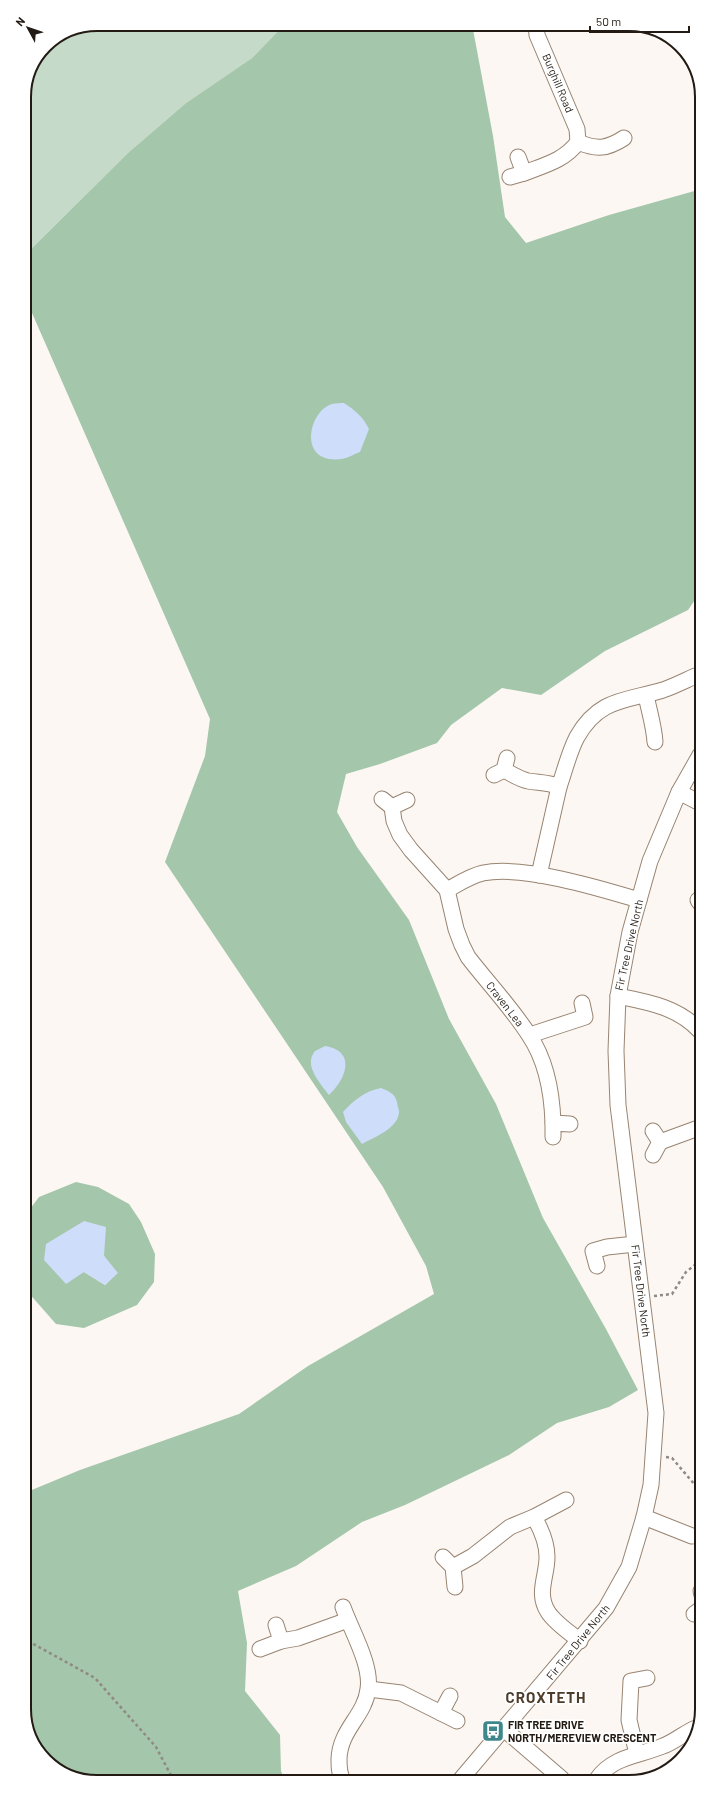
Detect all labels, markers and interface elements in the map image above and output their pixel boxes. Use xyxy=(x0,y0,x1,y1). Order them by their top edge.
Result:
north arrow xyxy=(8,8,48,48)
scale bar xyxy=(590,8,689,34)
text: N xyxy=(13,14,27,28)
text: 50 m xyxy=(596,14,621,28)
street label: Burghill Road xyxy=(540,51,577,114)
street label: Fir Tree Drive North xyxy=(612,898,645,992)
street label: Craven Lea xyxy=(484,979,527,1029)
street label: Fir Tree Drive North xyxy=(629,1244,654,1338)
street label: Fir Tree Drive North xyxy=(543,1601,612,1682)
district label: CROXTETH xyxy=(506,1688,586,1706)
bus stop icon: FIR TREE DRIVE NORTH/MEREVIEW CRESCENT xyxy=(480,1718,506,1744)
place label: FIR TREE DRIVE NORTH/MEREVIEW CRESCENT xyxy=(508,1718,657,1744)

